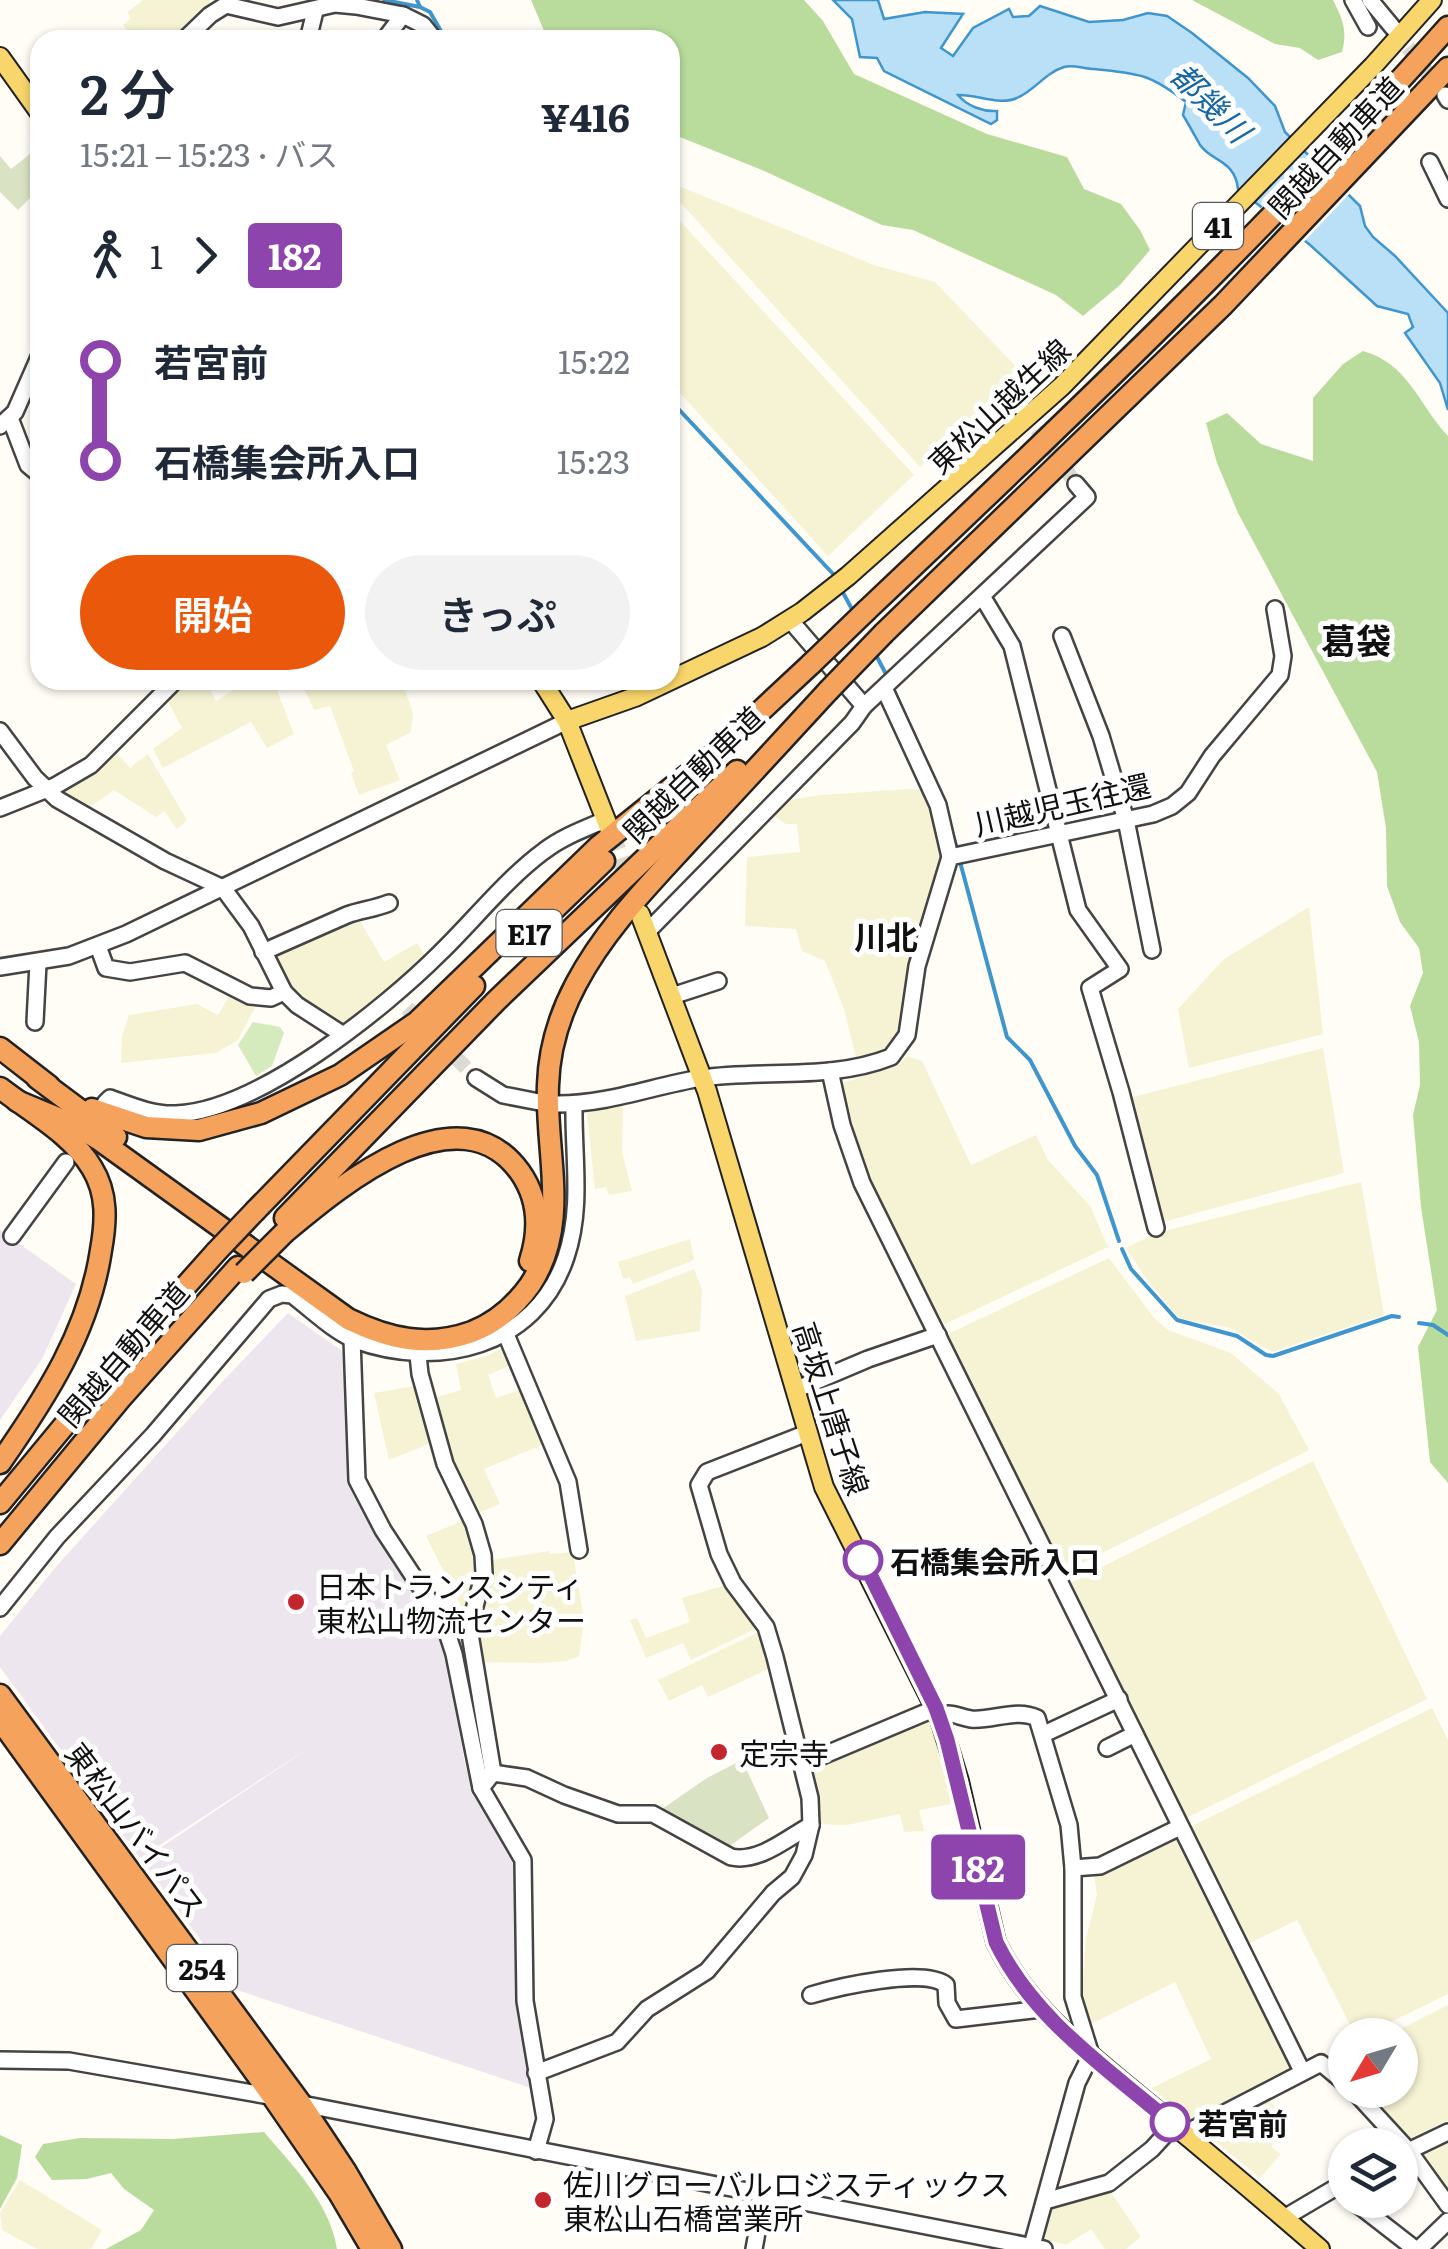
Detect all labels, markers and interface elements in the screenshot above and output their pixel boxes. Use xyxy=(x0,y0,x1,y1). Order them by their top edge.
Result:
text: 2 分 xyxy=(80,50,175,132)
water label: 都幾川 xyxy=(1161,50,1265,154)
street label: 関越自動車道 xyxy=(1257,65,1411,227)
text: ¥416 xyxy=(541,87,630,144)
text: 15:21 – 15:23 · バス xyxy=(80,129,338,177)
road number: 41 xyxy=(1193,203,1243,249)
icon: walk xyxy=(80,228,135,283)
icon: forward xyxy=(178,228,233,283)
text: 182 xyxy=(268,229,322,281)
text: 1 xyxy=(150,231,163,279)
street label: 東松山越生線 xyxy=(917,328,1079,482)
text: 若宮前 xyxy=(154,332,268,389)
text: 15:22 xyxy=(558,336,630,384)
text: 石橋集会所入口 xyxy=(154,432,420,489)
text: 15:23 xyxy=(557,436,630,484)
button: 開始 xyxy=(80,555,345,670)
button: きっぷ xyxy=(365,555,630,670)
district label: 葛袋 xyxy=(1321,613,1391,665)
street label: 関越自動車道 xyxy=(612,695,772,851)
street label: 川越児玉往還 xyxy=(969,761,1155,845)
road number: E17 xyxy=(496,910,562,956)
district label: 川北 xyxy=(854,911,918,959)
street label: 関越自動車道 xyxy=(46,1271,198,1435)
street label: 高坂上唐子線 xyxy=(784,1316,882,1500)
place label: 石橋集会所入口 xyxy=(890,1538,1100,1582)
marker: 石橋集会所入口 xyxy=(844,1541,882,1579)
place label: 日本トランスシティ 東松山物流センター xyxy=(316,1563,586,1641)
marker: 日本トランスシティ 東松山物流センター xyxy=(285,1591,307,1613)
place label: 定宗寺 xyxy=(739,1730,829,1774)
street label: 東松山バイパス xyxy=(56,1732,218,1926)
marker: 定宗寺 xyxy=(708,1741,730,1763)
line badge: 182 xyxy=(920,1834,1036,1900)
text: 182 xyxy=(951,1841,1005,1893)
road number: 254 xyxy=(167,1945,237,1991)
north arrow xyxy=(1328,2018,1418,2108)
map controls xyxy=(1328,2018,1418,2218)
place label: 若宮前 xyxy=(1198,2100,1288,2144)
marker: 若宮前 xyxy=(1151,2103,1189,2141)
button: layers xyxy=(1328,2128,1418,2218)
place label: 佐川グローバルロジスティックス 東松山石橋営業所 xyxy=(563,2161,1010,2239)
marker: 佐川グローバルロジスティックス 東松山石橋営業所 xyxy=(532,2189,554,2211)

